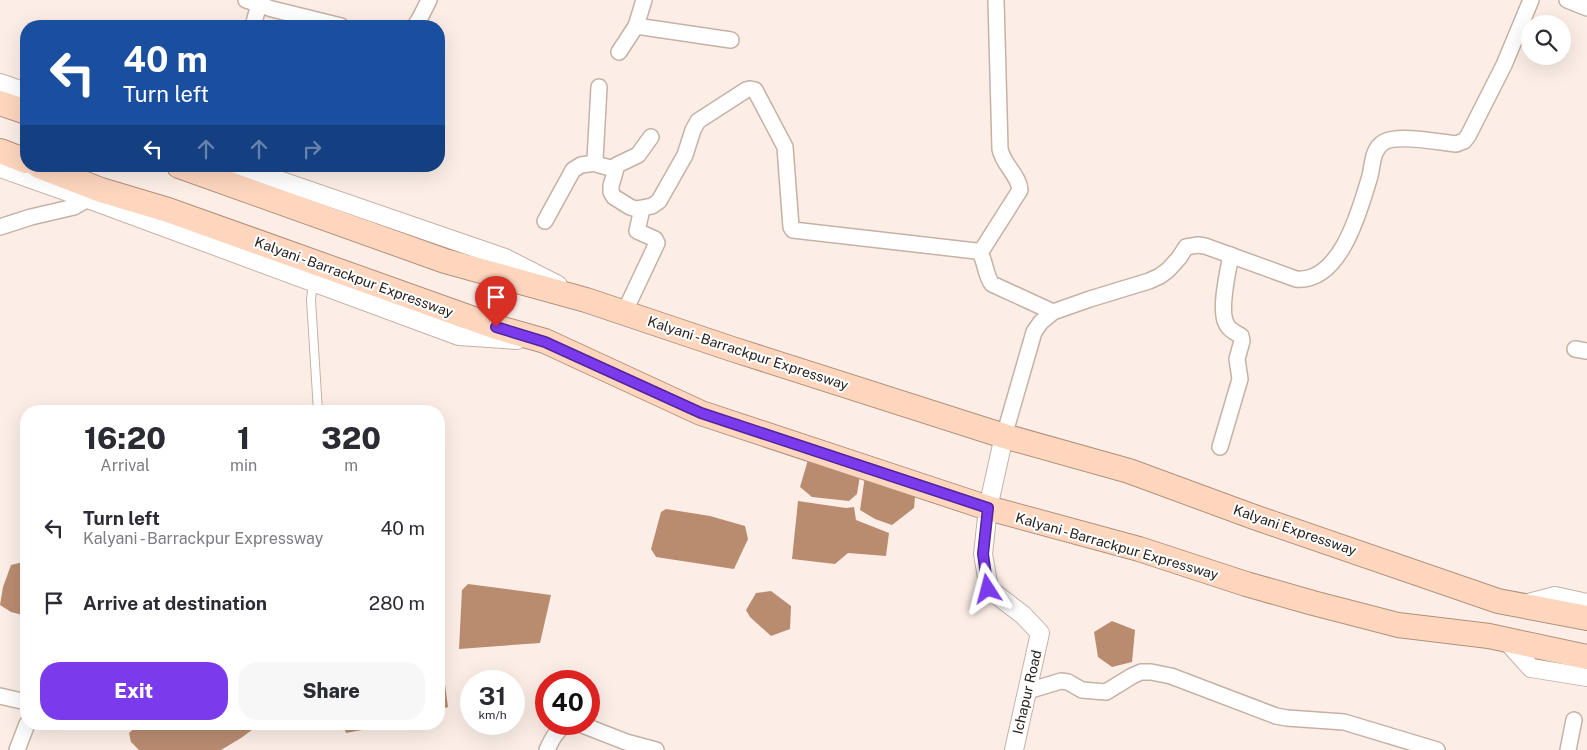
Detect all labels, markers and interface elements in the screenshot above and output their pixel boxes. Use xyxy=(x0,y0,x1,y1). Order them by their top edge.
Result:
map controls xyxy=(1521,15,1571,65)
button: search xyxy=(1521,15,1571,65)
text: 40 m xyxy=(123,39,208,80)
icon: left xyxy=(40,40,105,105)
text: Turn left xyxy=(123,81,209,107)
icon: left xyxy=(139,135,167,163)
icon: ahead xyxy=(192,135,220,163)
icon: ahead xyxy=(245,135,273,163)
icon: right xyxy=(298,135,326,163)
street label: Kalyani - Barrackpur Expressway xyxy=(252,234,456,321)
pin xyxy=(475,276,517,327)
icon: arrive xyxy=(482,283,510,311)
street label: Kalyani - Barrackpur Expressway xyxy=(646,313,851,393)
text: 16:20 xyxy=(84,420,166,456)
text: 1 xyxy=(237,420,250,456)
text: 320 xyxy=(321,420,381,456)
text: Arrival xyxy=(100,456,150,475)
text: min xyxy=(230,456,257,475)
text: m xyxy=(344,456,358,475)
street label: Kalyani Expressway xyxy=(1231,501,1359,559)
text: Turn left xyxy=(83,507,160,529)
street label: Kalyani - Barrackpur Expressway xyxy=(1014,509,1221,583)
icon: left xyxy=(40,514,68,542)
text: 40 m xyxy=(380,517,425,539)
text: Kalyani - Barrackpur Expressway xyxy=(83,529,323,548)
position arrow xyxy=(961,562,1013,614)
icon: arrive xyxy=(40,589,68,617)
text: Arrive at destination xyxy=(83,592,267,614)
text: 280 m xyxy=(369,592,425,614)
street label: Ichapur Road xyxy=(1010,648,1044,736)
button: Exit xyxy=(40,662,228,720)
button: Share xyxy=(238,662,425,720)
speed limit sign: 40 xyxy=(535,670,600,735)
text: 31 xyxy=(479,681,506,711)
text: km/h xyxy=(478,708,507,722)

